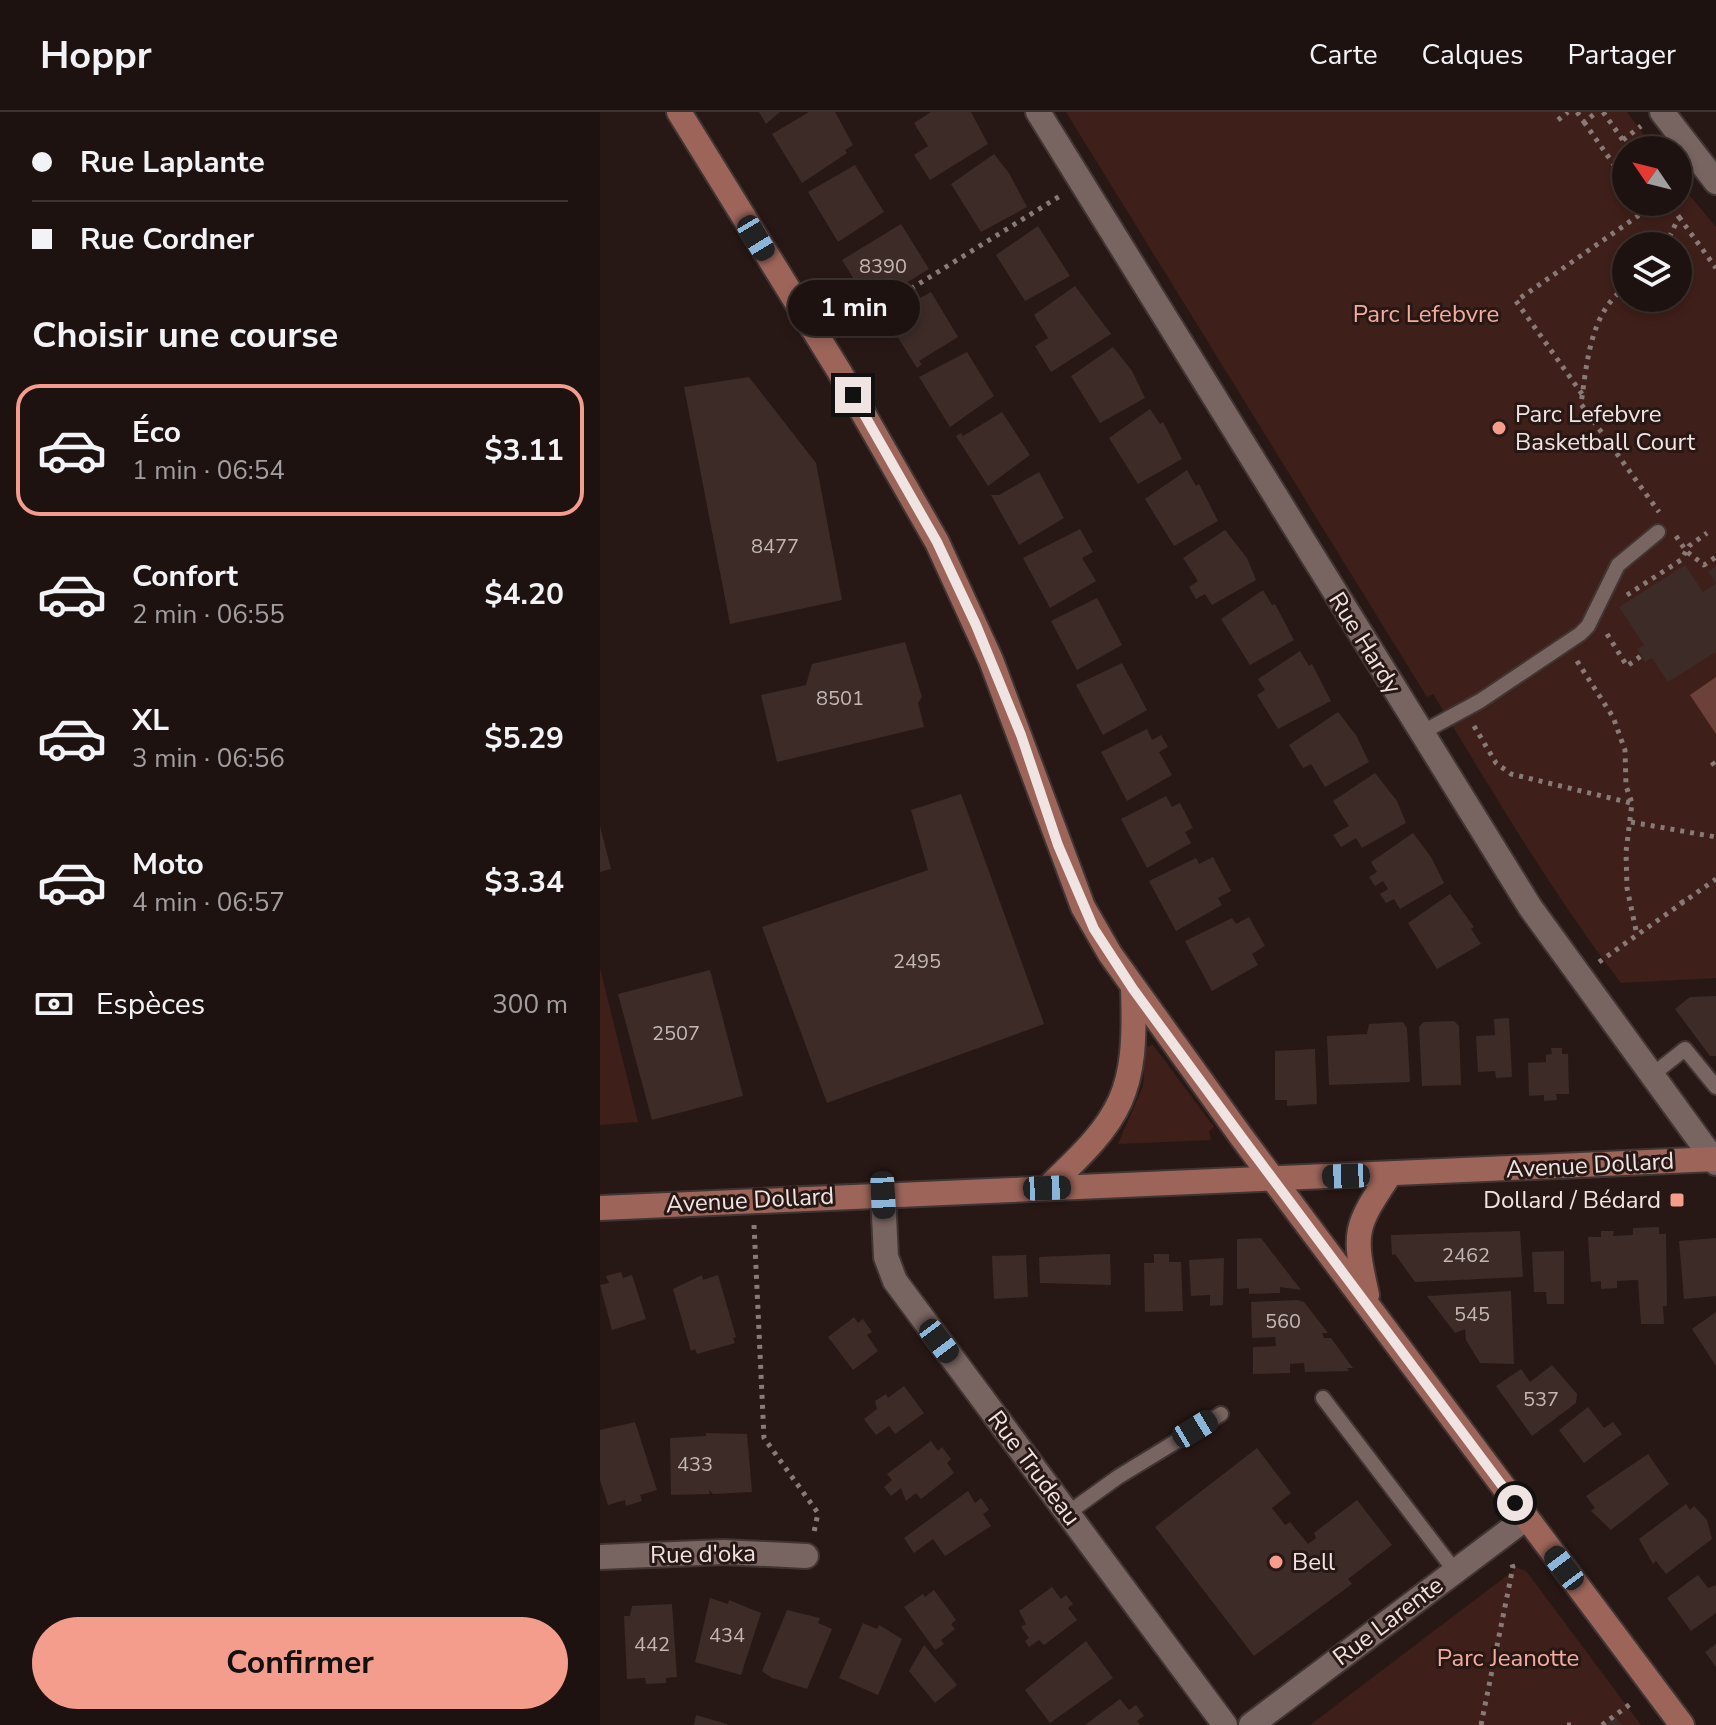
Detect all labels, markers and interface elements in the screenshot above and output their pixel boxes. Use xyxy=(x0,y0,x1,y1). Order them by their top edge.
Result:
text: Hoppr xyxy=(40,30,152,81)
text: Carte xyxy=(1309,36,1378,74)
text: Calques xyxy=(1422,36,1523,74)
text: Partager xyxy=(1567,36,1676,74)
north arrow xyxy=(1612,136,1692,216)
map controls xyxy=(1612,136,1692,312)
text: Rue Laplante xyxy=(80,142,265,183)
car xyxy=(733,211,779,265)
text: Rue Cordner xyxy=(80,219,254,260)
button: layers xyxy=(1612,232,1692,312)
house number: 8390 xyxy=(859,253,907,280)
callout: 1 min xyxy=(787,279,919,335)
text: 1 min xyxy=(820,290,888,325)
park label: Parc Lefebvre xyxy=(1353,298,1499,330)
text: Choisir une course xyxy=(32,311,338,360)
route end xyxy=(835,377,871,413)
place label: Parc Lefebvre Basketball Court xyxy=(1515,398,1696,458)
text: Éco xyxy=(132,412,181,453)
icon: car xyxy=(36,414,108,486)
marker: Parc Lefebvre Basketball Court xyxy=(1490,419,1508,437)
text: $3.11 xyxy=(485,430,564,471)
text: 1 min · 06:54 xyxy=(132,453,285,488)
house number: 8477 xyxy=(751,533,799,560)
text: Confort xyxy=(132,556,238,597)
icon: car xyxy=(36,558,108,630)
text: $4.20 xyxy=(485,574,564,615)
street label: Rue Hardy xyxy=(1321,586,1409,700)
text: 2 min · 06:55 xyxy=(132,597,285,632)
house number: 8501 xyxy=(816,685,864,712)
text: XL xyxy=(132,700,169,741)
icon: car xyxy=(36,702,108,774)
text: $5.29 xyxy=(485,718,564,759)
text: 3 min · 06:56 xyxy=(132,741,285,776)
text: Moto xyxy=(132,844,204,885)
icon: car xyxy=(36,846,108,918)
text: $3.34 xyxy=(485,862,564,903)
text: 4 min · 06:57 xyxy=(132,885,285,920)
house number: 2495 xyxy=(893,948,941,975)
icon: cash xyxy=(32,982,76,1026)
text: Espèces xyxy=(96,984,205,1025)
text: 300 m xyxy=(492,987,568,1022)
house number: 2507 xyxy=(652,1020,700,1047)
street label: Avenue Dollard xyxy=(1505,1145,1675,1185)
car xyxy=(1322,1163,1370,1189)
car xyxy=(870,1170,896,1220)
car xyxy=(1023,1175,1071,1201)
street label: Avenue Dollard xyxy=(665,1180,835,1220)
place label: Dollard / Bédard xyxy=(1483,1184,1661,1216)
marker: Dollard / Bédard xyxy=(1668,1191,1686,1209)
house number: 2462 xyxy=(1442,1242,1490,1269)
house number: 545 xyxy=(1454,1301,1490,1328)
house number: 560 xyxy=(1265,1308,1301,1335)
car xyxy=(915,1315,963,1367)
house number: 537 xyxy=(1523,1386,1559,1413)
street label: Rue Trudeau xyxy=(980,1404,1088,1532)
car xyxy=(1168,1406,1222,1452)
house number: 433 xyxy=(677,1451,713,1478)
route start xyxy=(1497,1485,1533,1521)
street label: Rue d'oka xyxy=(650,1537,756,1571)
car xyxy=(1540,1542,1588,1594)
place label: Bell xyxy=(1292,1546,1335,1578)
marker: Bell xyxy=(1267,1553,1285,1571)
street label: Rue Larente xyxy=(1326,1569,1450,1673)
button: Confirmer xyxy=(32,1617,568,1709)
house number: 434 xyxy=(709,1622,745,1649)
house number: 442 xyxy=(634,1631,670,1658)
park label: Parc Jeanotte xyxy=(1437,1642,1579,1674)

